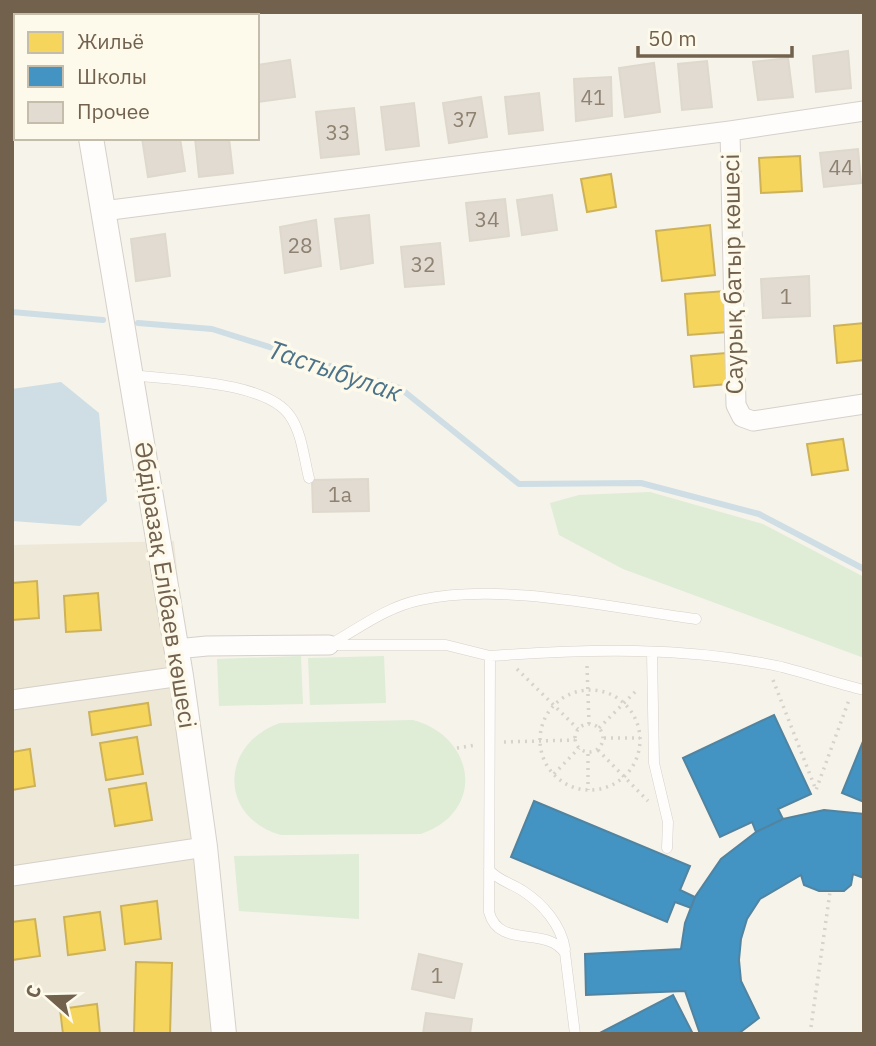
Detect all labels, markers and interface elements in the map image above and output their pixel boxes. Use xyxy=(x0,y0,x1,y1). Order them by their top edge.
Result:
legend xyxy=(14,14,259,140)
scale bar xyxy=(638,14,792,58)
text: 50 m xyxy=(648,24,697,52)
text: Жильё xyxy=(77,27,144,55)
text: Школы xyxy=(77,62,147,90)
house number: 41 xyxy=(580,83,606,111)
text: Прочее xyxy=(77,97,150,125)
house number: 37 xyxy=(452,105,478,133)
house number: 33 xyxy=(325,118,351,146)
street label: Саурық батыр көшесі xyxy=(714,153,750,395)
house number: 44 xyxy=(828,153,854,181)
house number: 34 xyxy=(474,205,500,233)
house number: 28 xyxy=(287,231,313,259)
house number: 32 xyxy=(410,250,436,278)
house number: 1 xyxy=(780,282,792,310)
water label: Тастыбулак xyxy=(264,331,408,409)
street label: Әбдіразақ Елібаев көшесі xyxy=(127,439,204,731)
house number: 1а xyxy=(328,480,352,508)
house number: 1 xyxy=(431,961,443,989)
north arrow xyxy=(14,962,84,1032)
text: С xyxy=(20,981,46,1001)

